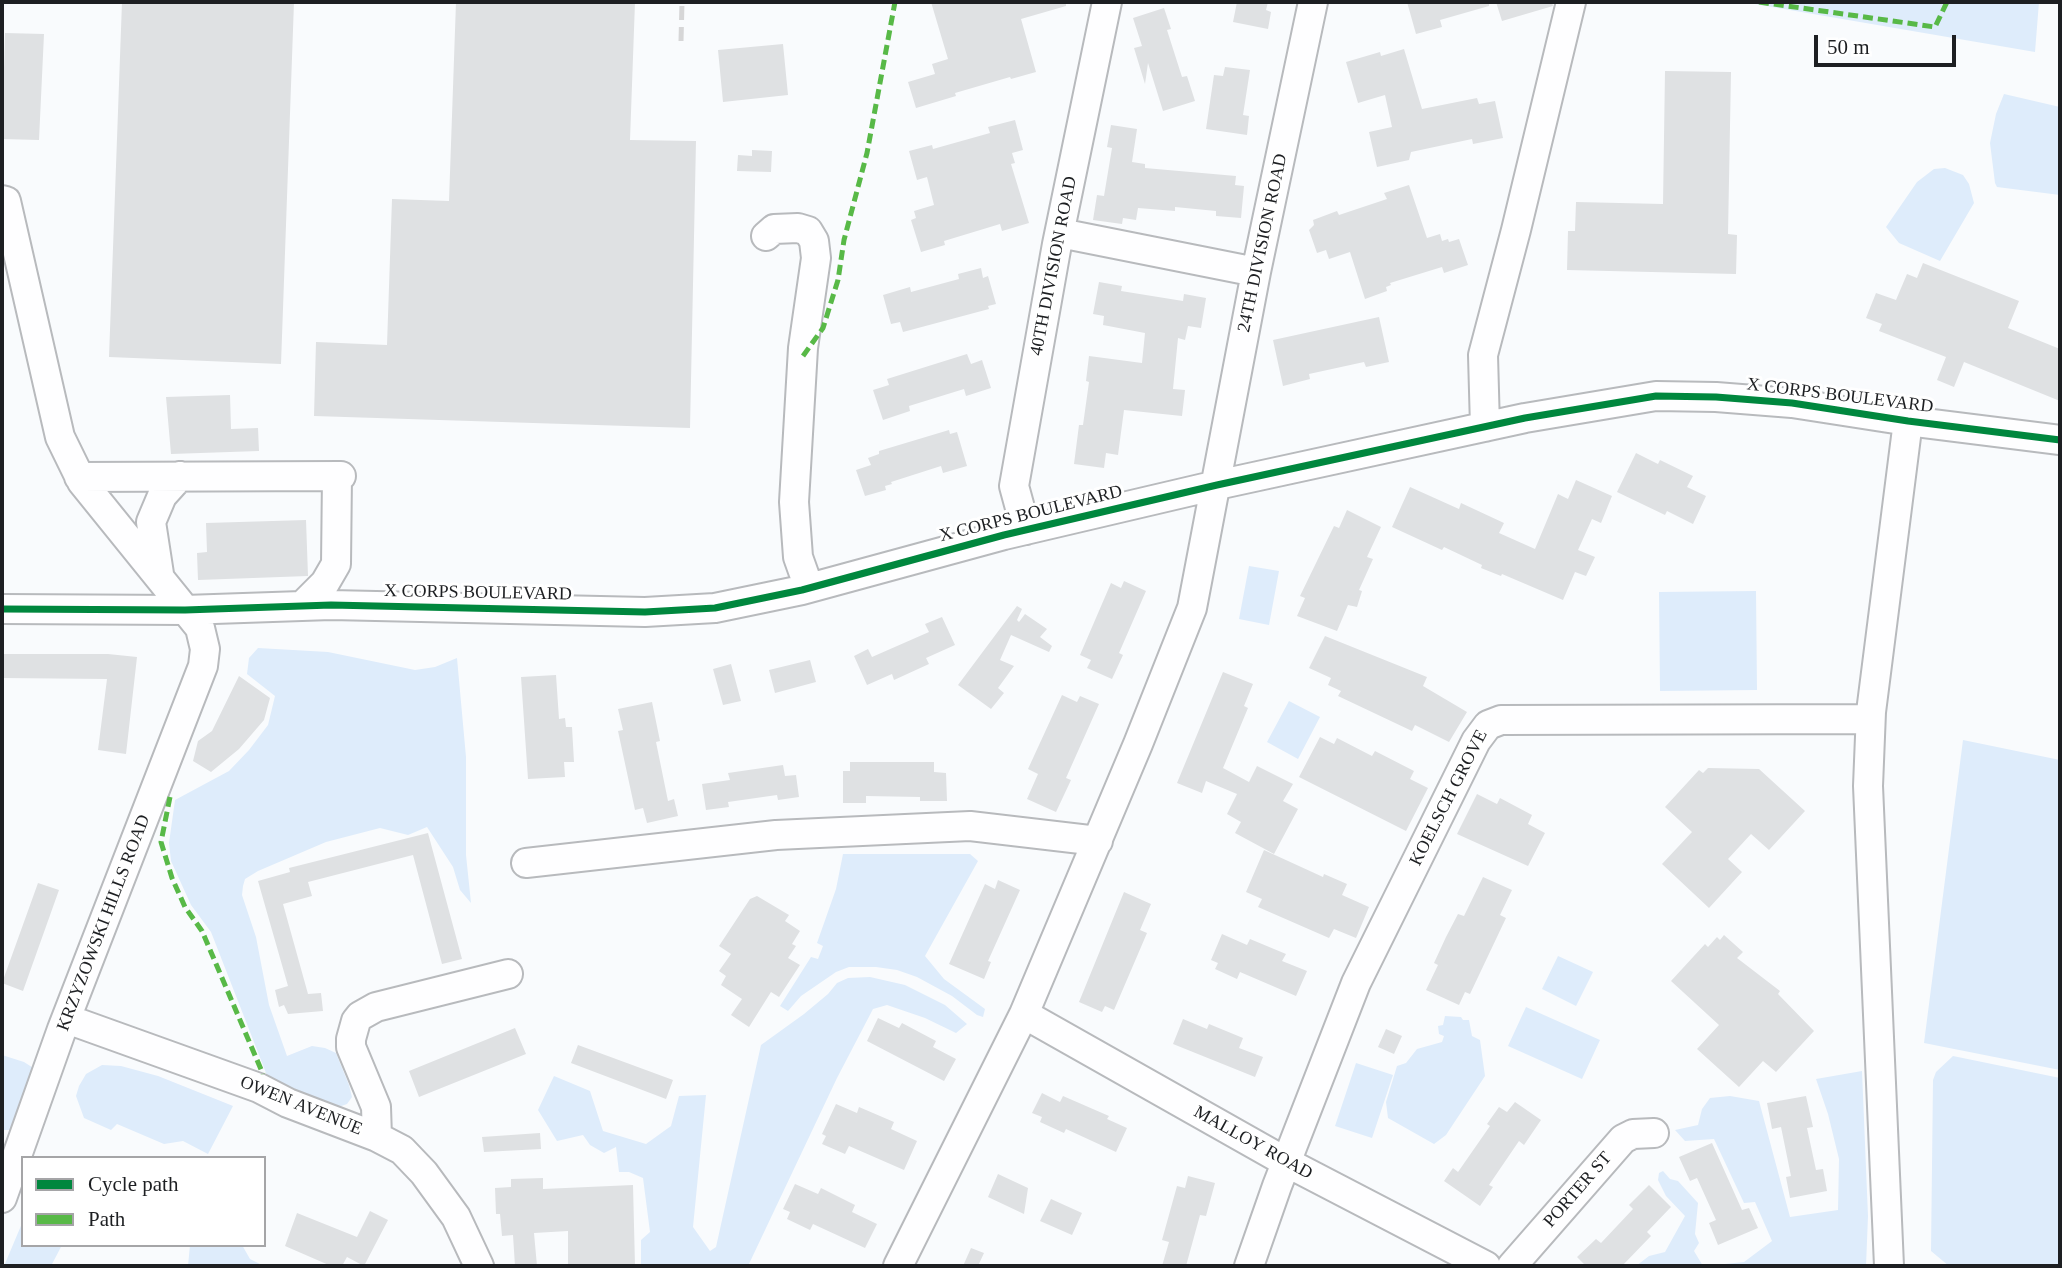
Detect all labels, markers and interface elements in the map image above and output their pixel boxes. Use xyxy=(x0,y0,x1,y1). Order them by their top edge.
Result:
scale bar xyxy=(1817,21,1959,65)
text: 50 m xyxy=(1827,35,1870,59)
street label: 24TH DIVISION ROAD xyxy=(1234,155,1292,331)
street label: 40TH DIVISION ROAD xyxy=(1027,178,1081,354)
street label: X CORPS BOULEVARD xyxy=(1750,374,1930,418)
street label: X CORPS BOULEVARD xyxy=(941,482,1121,546)
street label: X CORPS BOULEVARD xyxy=(388,581,568,605)
street label: KOELSCH GROVE xyxy=(1407,730,1491,866)
street label: KRZYZOWSKI HILLS ROAD xyxy=(56,820,152,1026)
street label: OWEN AVENUE xyxy=(239,1073,363,1139)
street label: MALLOY ROAD xyxy=(1196,1105,1310,1181)
street label: PORTER ST xyxy=(1539,1148,1617,1232)
legend xyxy=(21,1156,266,1247)
text: Cycle path xyxy=(88,1172,178,1196)
text: Path xyxy=(88,1207,125,1231)

